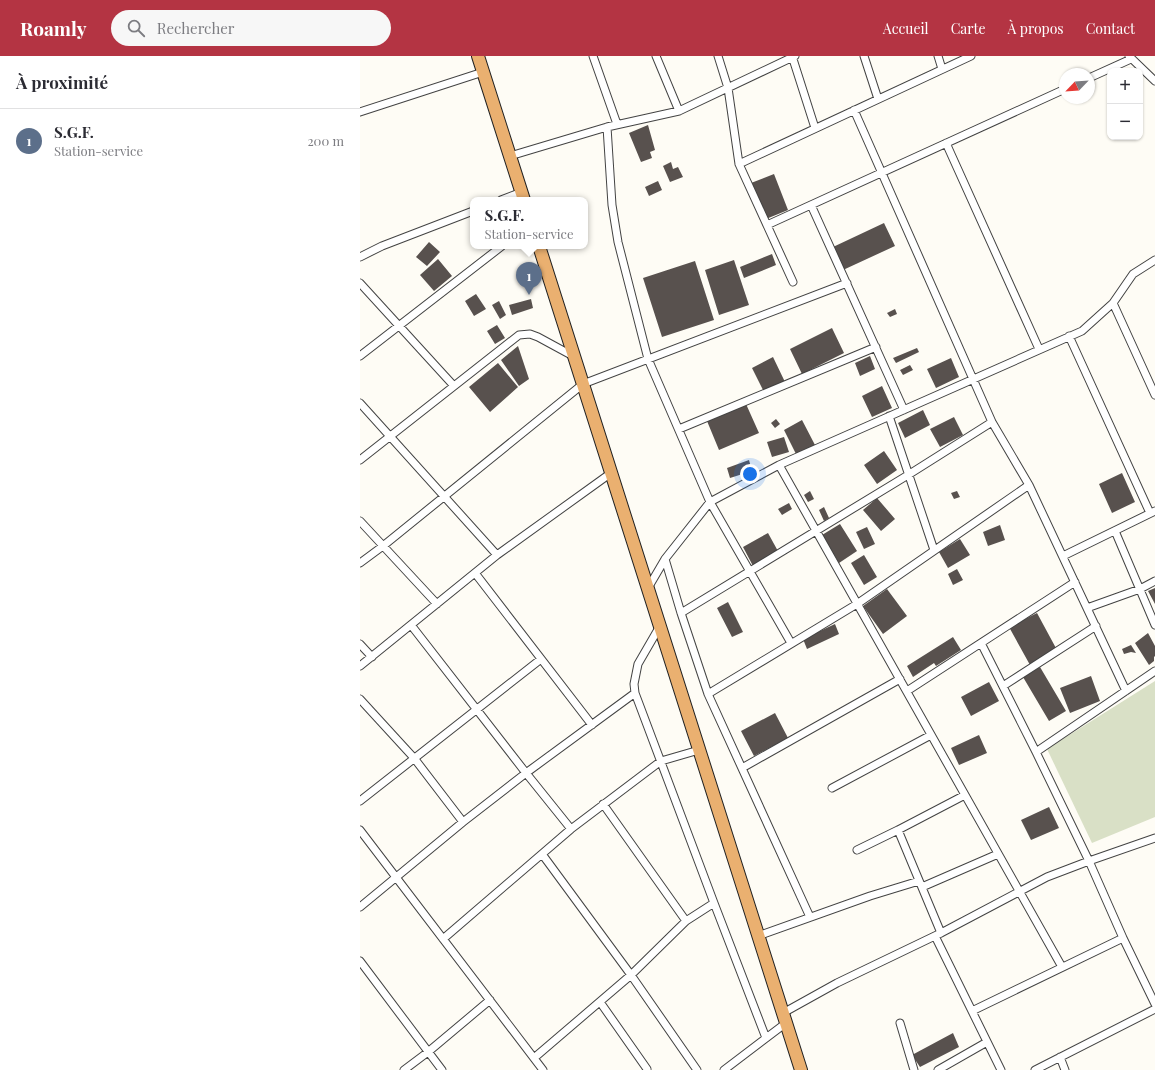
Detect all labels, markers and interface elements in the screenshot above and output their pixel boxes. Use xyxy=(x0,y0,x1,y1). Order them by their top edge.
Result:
search box xyxy=(111,10,391,46)
text: Roamly xyxy=(20,15,87,41)
icon: search xyxy=(125,17,147,39)
text: Rechercher xyxy=(157,18,234,38)
text: Accueil xyxy=(883,19,929,38)
text: Carte xyxy=(951,19,986,38)
text: À propos xyxy=(1008,19,1064,38)
text: Contact xyxy=(1086,19,1135,38)
north arrow xyxy=(1059,68,1095,104)
map controls xyxy=(1107,68,1143,140)
button: + xyxy=(1107,68,1143,104)
text: À proximité xyxy=(16,71,108,93)
button: − xyxy=(1107,104,1143,140)
text: S.G.F. xyxy=(54,122,94,142)
text: 1 xyxy=(27,132,31,149)
text: 200 m xyxy=(307,132,344,149)
text: Station-service xyxy=(54,142,143,159)
popup xyxy=(470,197,588,249)
text: S.G.F. xyxy=(485,205,524,225)
text: Station-service xyxy=(485,225,573,242)
pin: 1 xyxy=(516,262,542,295)
your location xyxy=(740,464,760,484)

